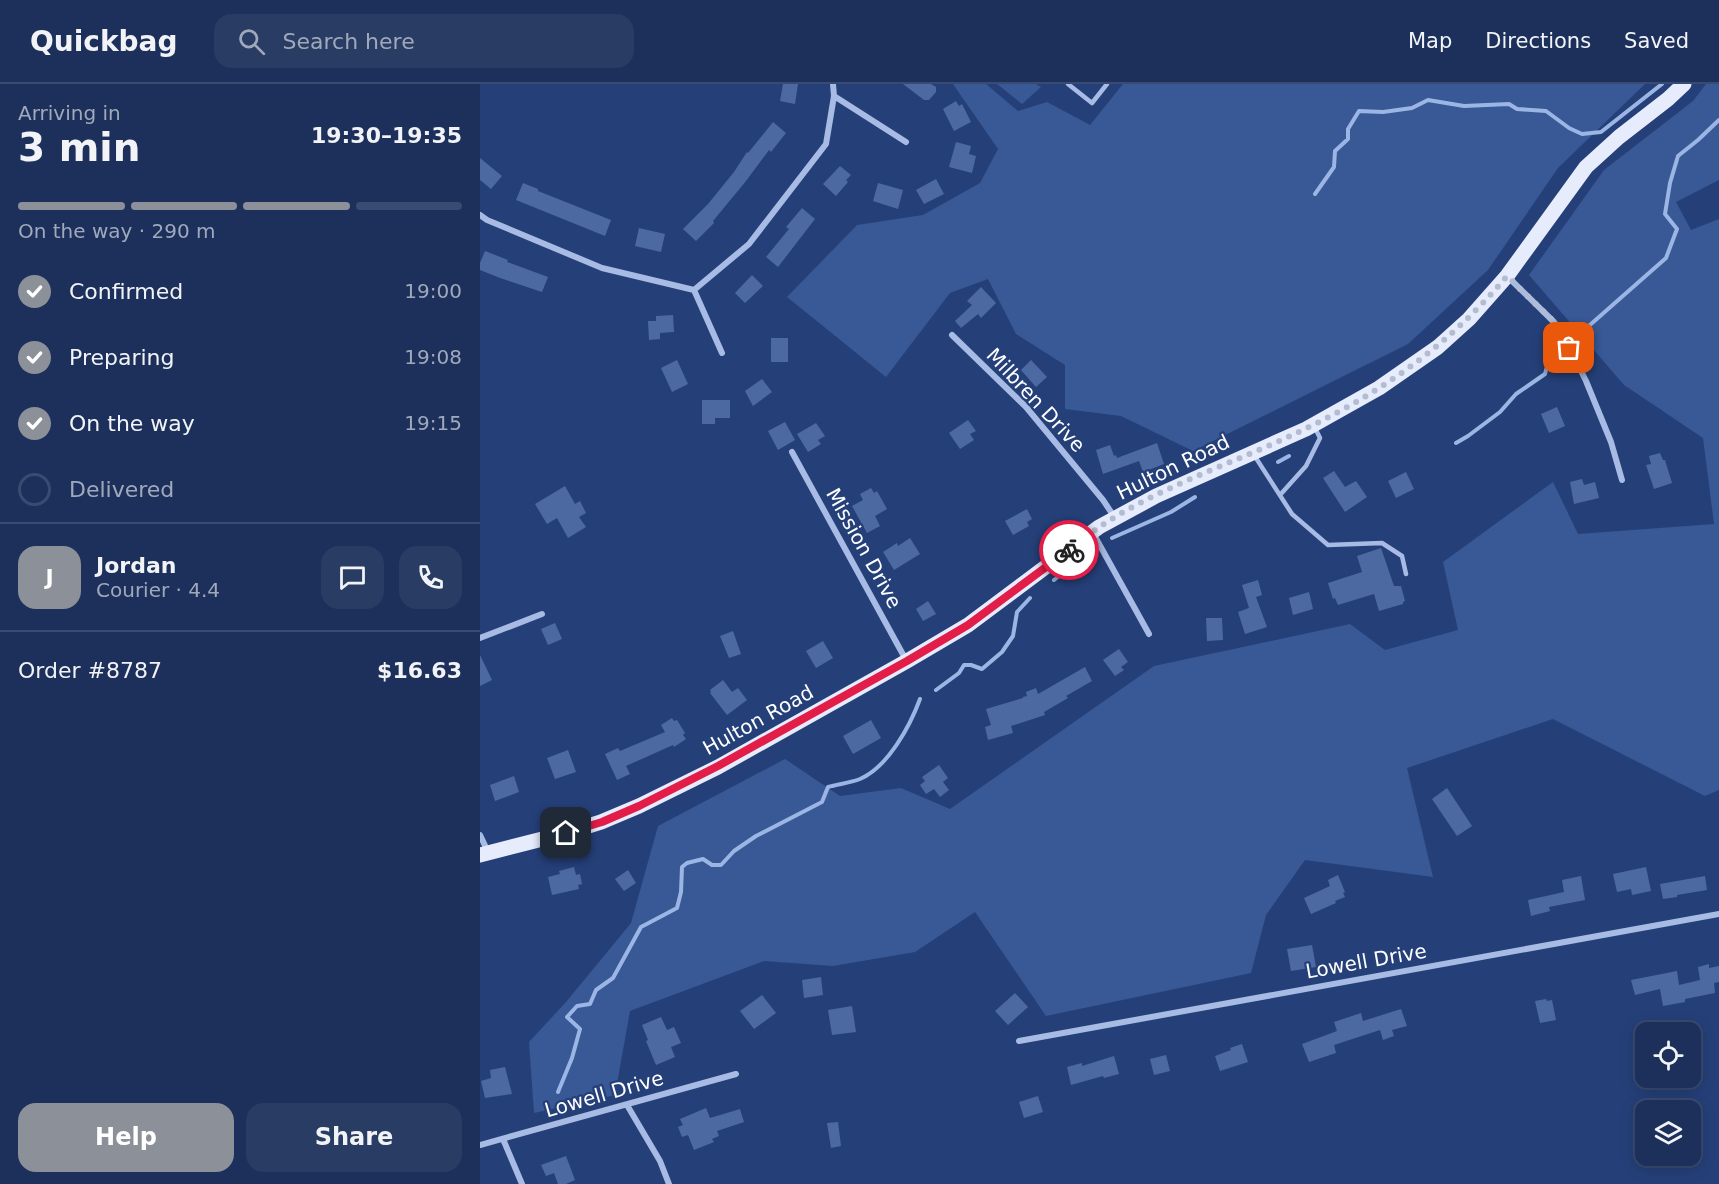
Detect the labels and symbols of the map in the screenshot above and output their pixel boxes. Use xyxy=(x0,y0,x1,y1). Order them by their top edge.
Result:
pin xyxy=(1543,322,1594,373)
street label: Milbren Drive xyxy=(982,343,1090,457)
street label: Hulton Road xyxy=(1113,429,1233,505)
street label: Mission Drive xyxy=(821,484,907,612)
courier xyxy=(1039,520,1099,580)
street label: Hulton Road xyxy=(699,680,817,760)
pin xyxy=(540,807,591,858)
street label: Lowell Drive xyxy=(1304,939,1428,983)
street label: Lowell Drive xyxy=(542,1066,666,1122)

